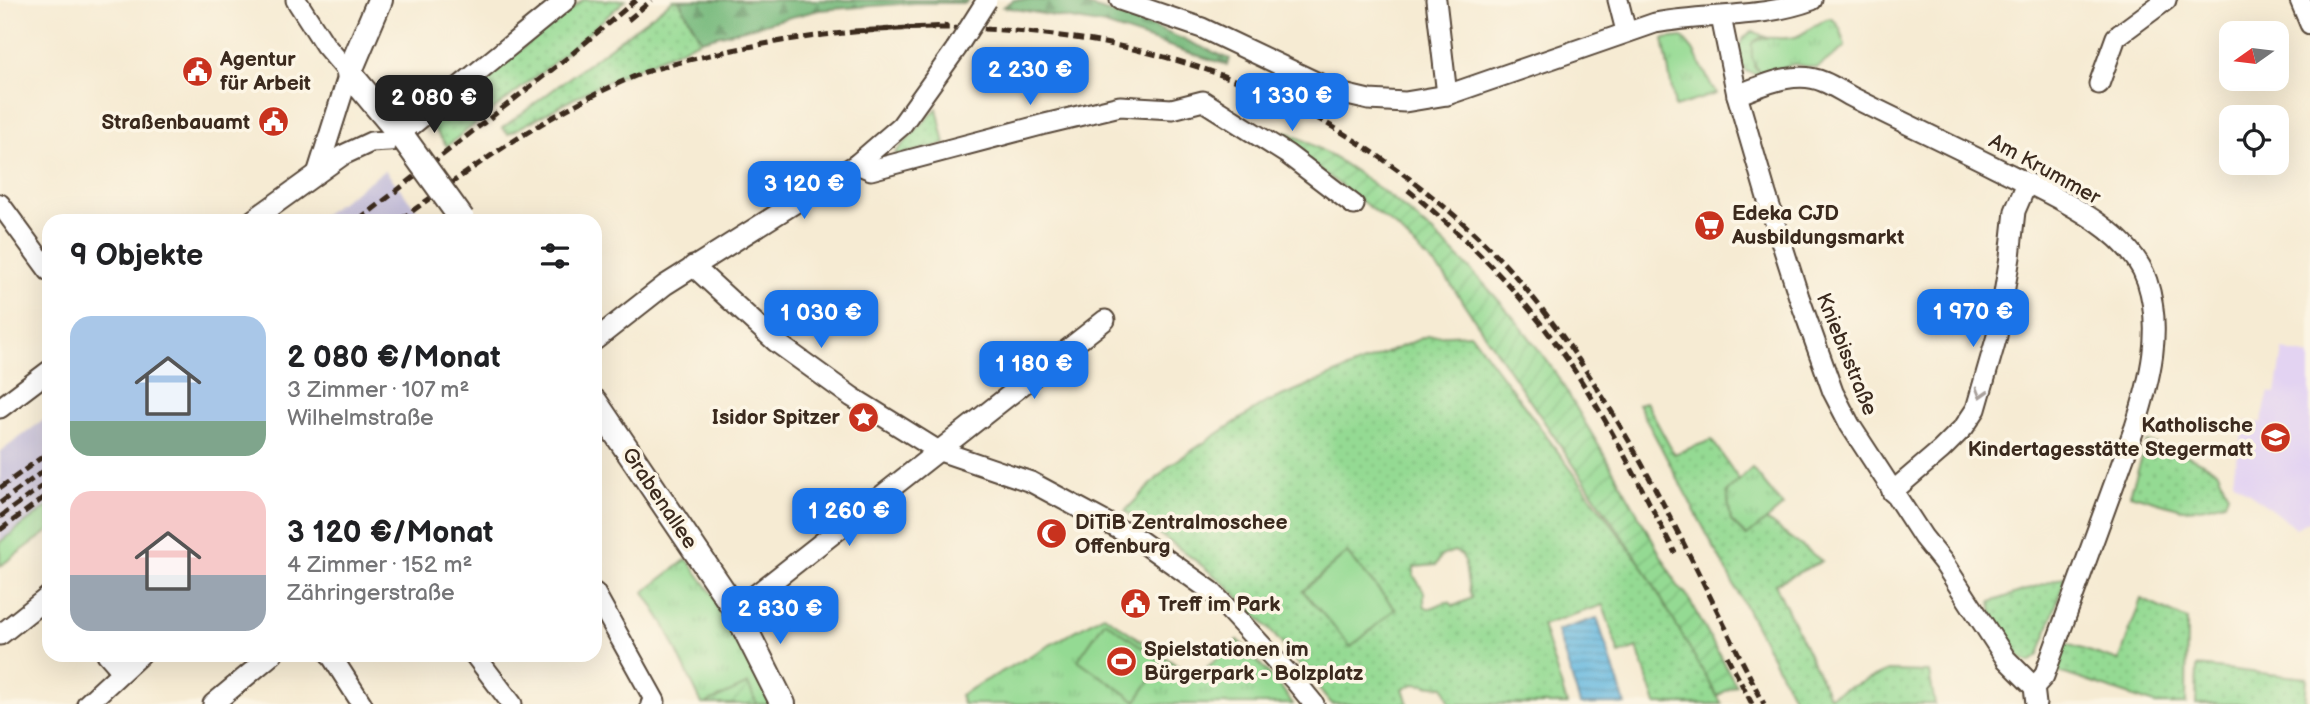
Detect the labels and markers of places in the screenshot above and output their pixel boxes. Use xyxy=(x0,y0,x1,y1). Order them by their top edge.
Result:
place label: Agentur für Arbeit xyxy=(219,47,311,96)
pin: 2 230 € xyxy=(965,48,1095,107)
public building icon: Agentur für Arbeit xyxy=(180,54,214,88)
pin: 1 330 € xyxy=(1227,74,1357,133)
pin: 2 080 € xyxy=(369,76,499,135)
public building icon: Straßenbauamt xyxy=(256,105,290,139)
place label: Straßenbauamt xyxy=(101,110,250,135)
pin: 3 120 € xyxy=(739,162,869,221)
place label: Edeka CJD Ausbildungsmarkt xyxy=(1731,201,1904,250)
supermarket icon: Edeka CJD Ausbildungsmarkt xyxy=(1692,208,1726,242)
pin: 1 030 € xyxy=(756,290,886,350)
pin: 1 970 € xyxy=(1908,290,2038,349)
pin: 1 180 € xyxy=(969,342,1099,401)
place icon: Isidor Spitzer xyxy=(846,400,880,434)
place label: Isidor Spitzer xyxy=(712,405,841,430)
place label: Katholische Kindertagesstätte Stegermatt xyxy=(1968,413,2253,462)
school or university icon: Katholische Kindertagesstätte Stegermatt xyxy=(2259,420,2293,454)
pin: 1 260 € xyxy=(784,489,914,548)
place label: DiTiB Zentralmoschee Offenburg xyxy=(1075,510,1287,559)
mosque icon: DiTiB Zentralmoschee Offenburg xyxy=(1035,517,1069,551)
pin: 2 830 € xyxy=(715,586,845,646)
public building icon: Treff im Park xyxy=(1118,587,1152,621)
place label: Treff im Park xyxy=(1158,592,1280,617)
place label: Spielstationen im Bürgerpark - Bolzplatz xyxy=(1144,637,1363,686)
sports icon: Spielstationen im Bürgerpark - Bolzplatz xyxy=(1104,644,1138,678)

